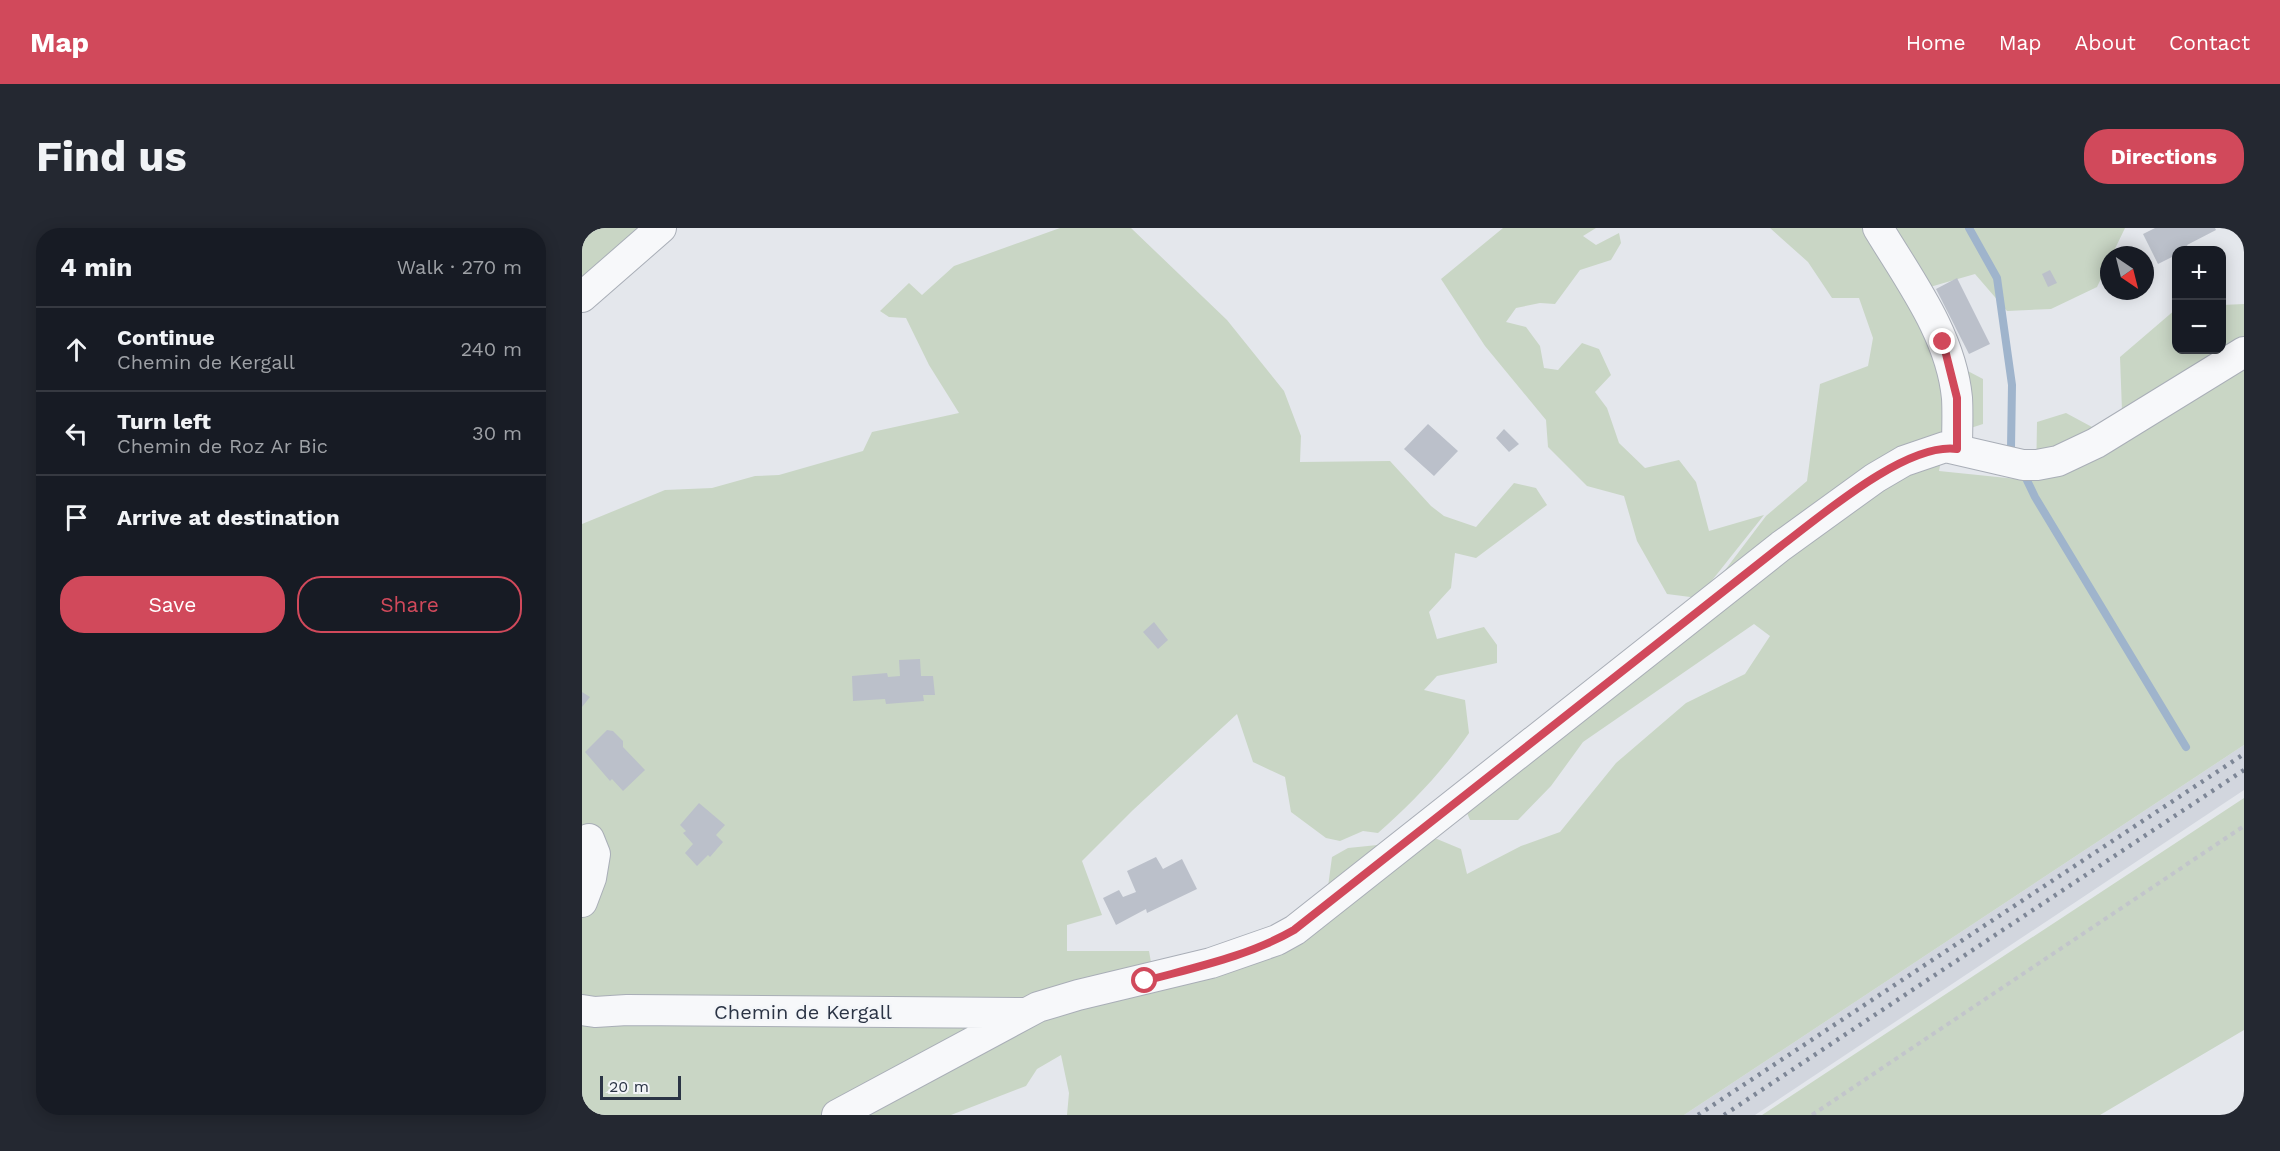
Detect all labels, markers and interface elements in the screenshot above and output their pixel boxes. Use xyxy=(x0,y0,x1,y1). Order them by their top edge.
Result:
text: Map xyxy=(30,26,89,59)
text: Home xyxy=(1906,30,1966,55)
text: Map xyxy=(1999,30,2042,55)
text: About xyxy=(2075,30,2136,55)
text: Contact xyxy=(2169,30,2250,55)
button: Directions xyxy=(2084,129,2244,184)
text: Find us xyxy=(36,132,187,181)
north arrow xyxy=(2100,246,2154,300)
map controls xyxy=(2172,246,2226,354)
button: + xyxy=(2172,246,2226,300)
text: 4 min xyxy=(60,252,132,282)
text: Walk · 270 m xyxy=(397,255,522,279)
button: − xyxy=(2172,300,2226,354)
text: Continue xyxy=(117,325,215,350)
route end xyxy=(1929,328,1955,354)
icon: ahead xyxy=(60,333,93,366)
text: 240 m xyxy=(460,337,522,361)
text: Chemin de Kergall xyxy=(117,350,295,374)
text: Turn left xyxy=(117,409,211,434)
icon: left xyxy=(60,417,93,450)
text: 30 m xyxy=(472,421,522,445)
text: Chemin de Roz Ar Bic xyxy=(117,434,328,458)
icon: arrive xyxy=(60,501,93,534)
text: Arrive at destination xyxy=(117,505,340,530)
button: Save xyxy=(60,576,285,633)
button: Share xyxy=(297,576,522,633)
route start xyxy=(1131,967,1157,993)
street label: Chemin de Kergall xyxy=(714,1000,892,1024)
scale bar xyxy=(600,1073,681,1100)
text: 20 m xyxy=(609,1077,649,1096)

